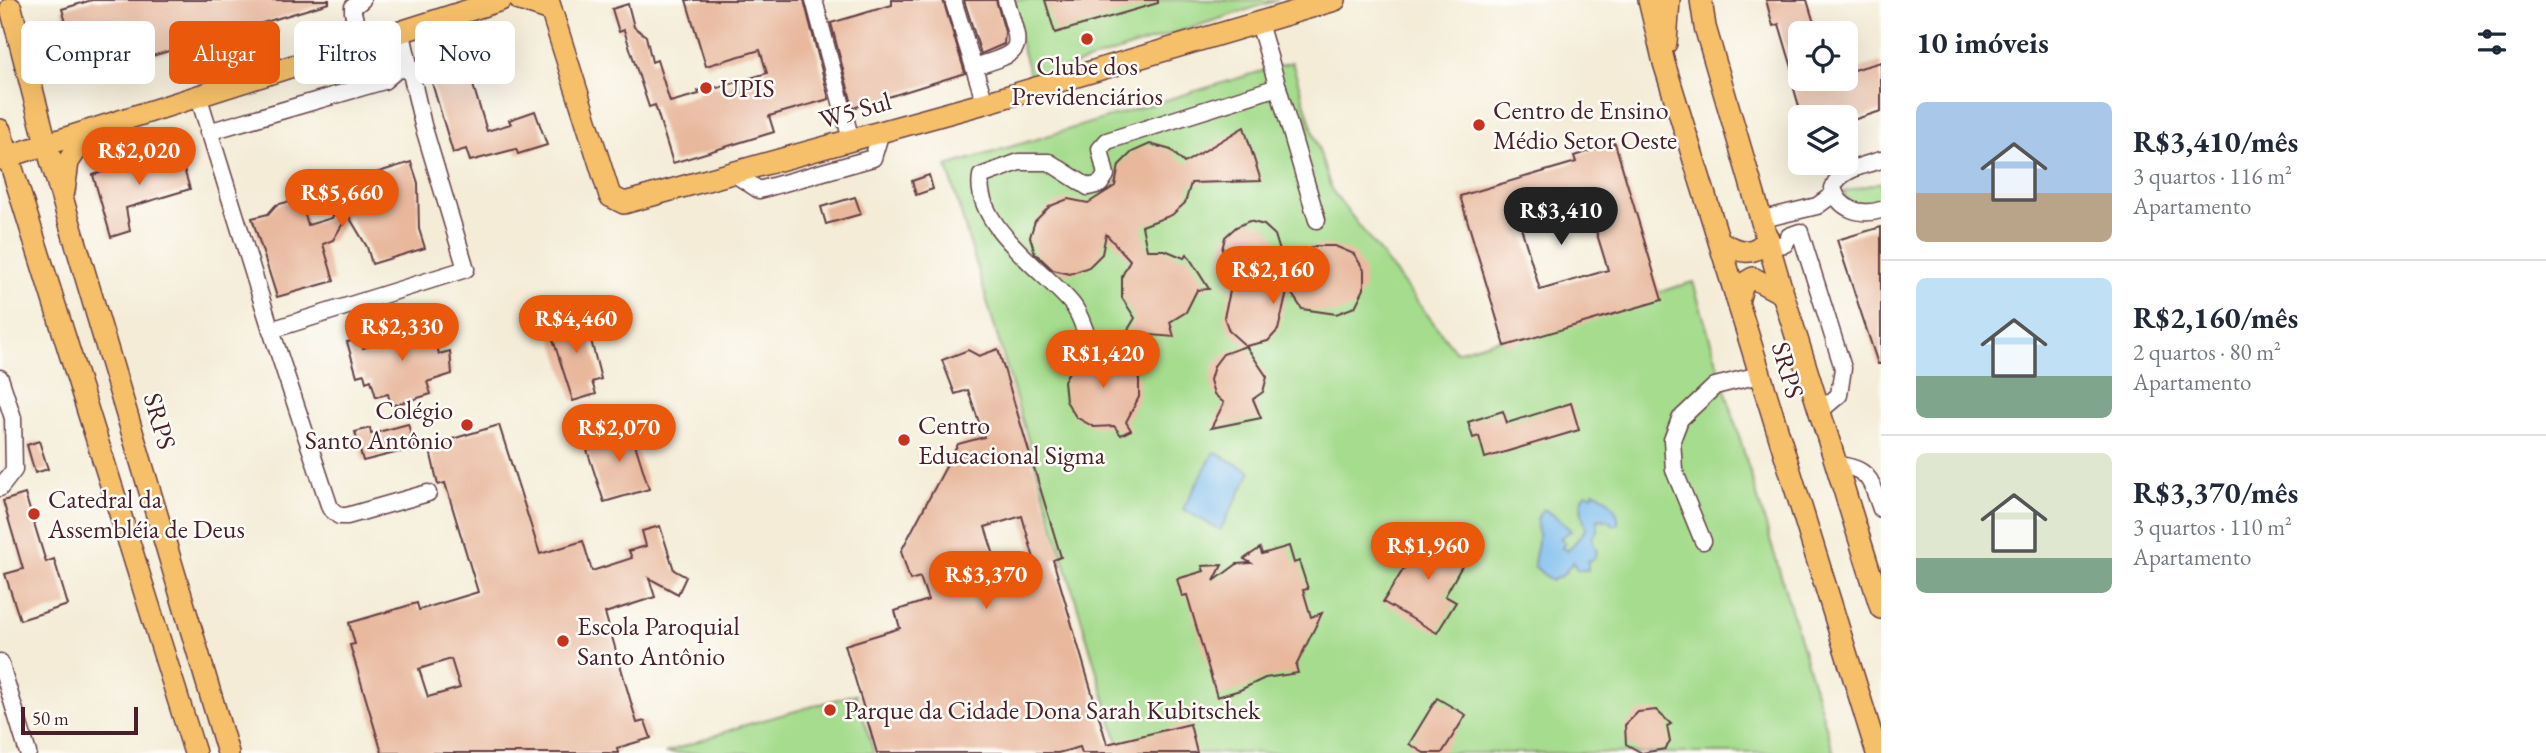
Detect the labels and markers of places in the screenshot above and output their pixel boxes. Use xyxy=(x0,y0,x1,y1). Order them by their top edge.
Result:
marker: Clube dos Previdenciários xyxy=(1079,31,1095,47)
place label: Clube dos Previdenciários xyxy=(1011,49,1163,113)
place label: UPIS xyxy=(720,71,774,105)
marker: UPIS xyxy=(698,80,714,96)
place label: Centro de Ensino Médio Setor Oeste xyxy=(1493,93,1677,157)
marker: Centro de Ensino Médio Setor Oeste xyxy=(1471,117,1487,133)
pin: R$2,020 xyxy=(74,128,204,187)
pin: R$5,660 xyxy=(277,170,407,229)
pin: R$3,410 xyxy=(1496,188,1626,247)
pin: R$2,160 xyxy=(1208,246,1338,306)
pin: R$4,460 xyxy=(511,296,641,355)
pin: R$2,330 xyxy=(337,304,467,363)
pin: R$1,420 xyxy=(1038,330,1168,390)
place label: Colégio Santo Antônio xyxy=(305,393,453,457)
pin: R$2,070 xyxy=(554,405,684,464)
place label: Centro Educacional Sigma xyxy=(918,408,1106,472)
marker: Colégio Santo Antônio xyxy=(459,417,475,433)
marker: Centro Educacional Sigma xyxy=(896,432,912,448)
place label: Catedral da Assembléia de Deus xyxy=(47,482,245,546)
marker: Catedral da Assembléia de Deus xyxy=(26,506,42,522)
pin: R$1,960 xyxy=(1363,522,1493,582)
pin: R$3,370 xyxy=(921,552,1051,611)
place label: Escola Paroquial Santo Antônio xyxy=(577,609,740,673)
marker: Escola Paroquial Santo Antônio xyxy=(555,633,571,649)
place label: Parque da Cidade Dona Sarah Kubitschek xyxy=(844,693,1261,727)
marker: Parque da Cidade Dona Sarah Kubitschek xyxy=(822,702,838,718)

